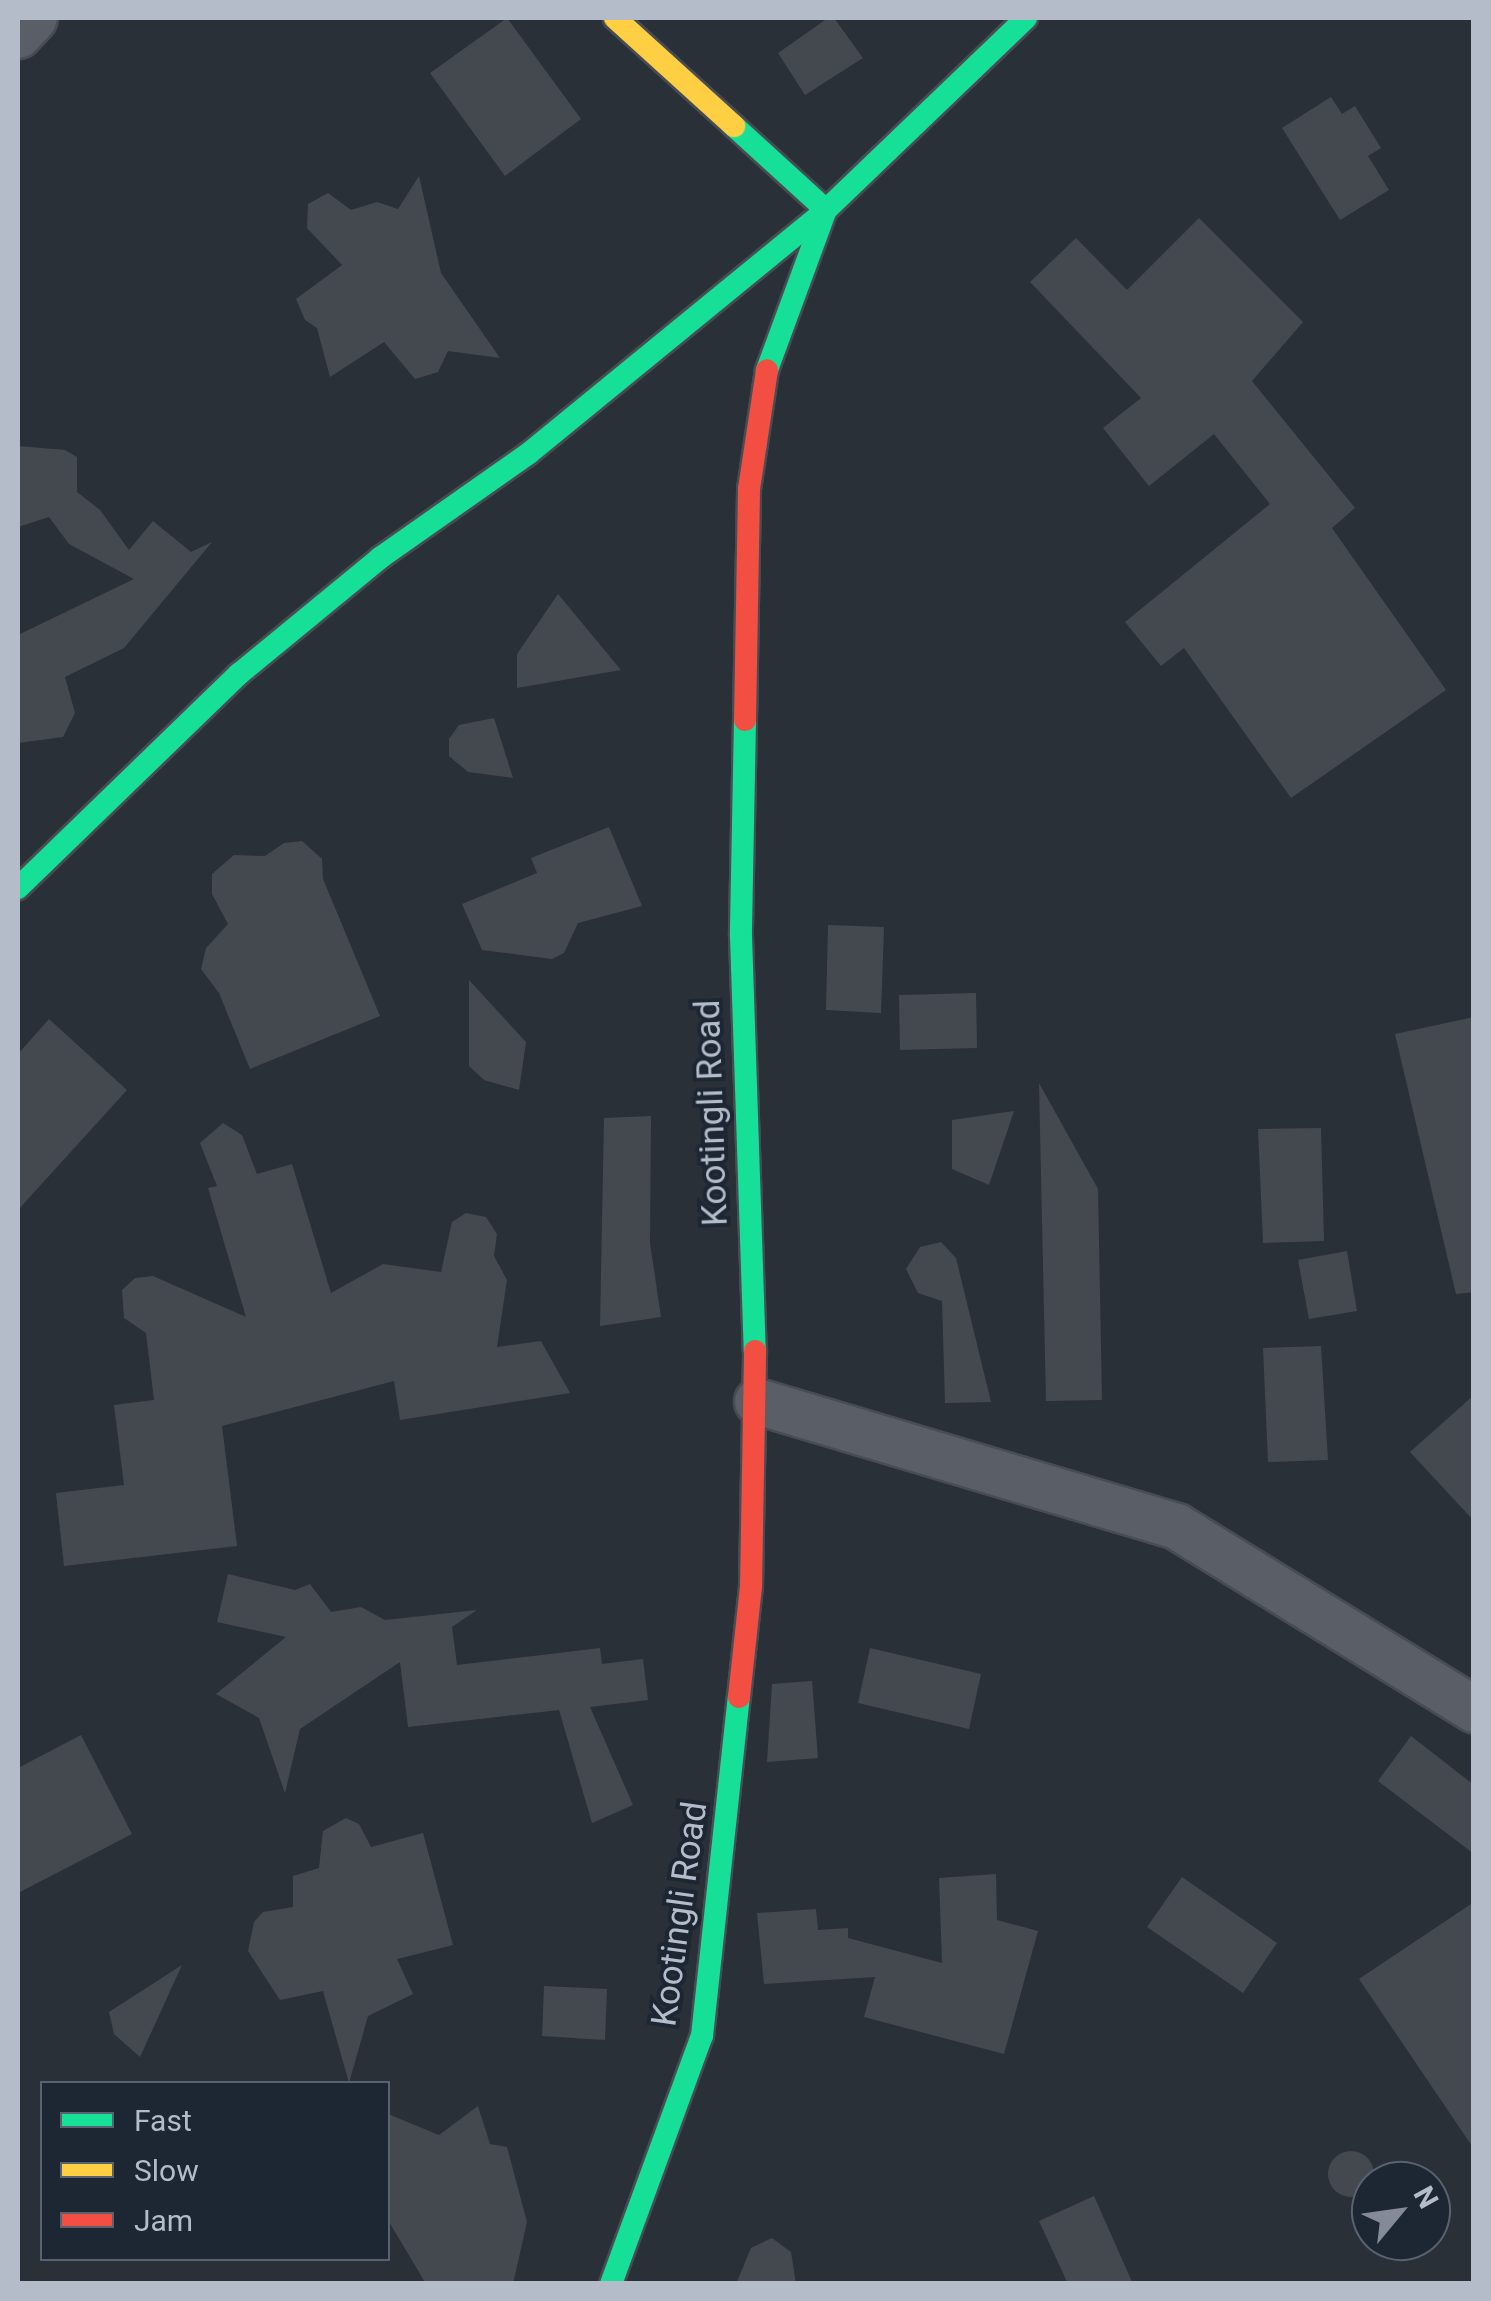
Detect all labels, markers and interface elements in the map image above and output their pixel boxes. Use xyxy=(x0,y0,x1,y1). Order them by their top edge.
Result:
street label: Kootingli Road xyxy=(687,999,737,1227)
street label: Kootingli Road xyxy=(643,1799,717,2029)
legend xyxy=(40,2081,390,2261)
text: Fast xyxy=(134,2103,192,2138)
text: Slow xyxy=(134,2153,199,2188)
north arrow xyxy=(1351,2161,1451,2261)
text: N xyxy=(1407,2181,1445,2214)
text: Jam xyxy=(134,2203,193,2238)

